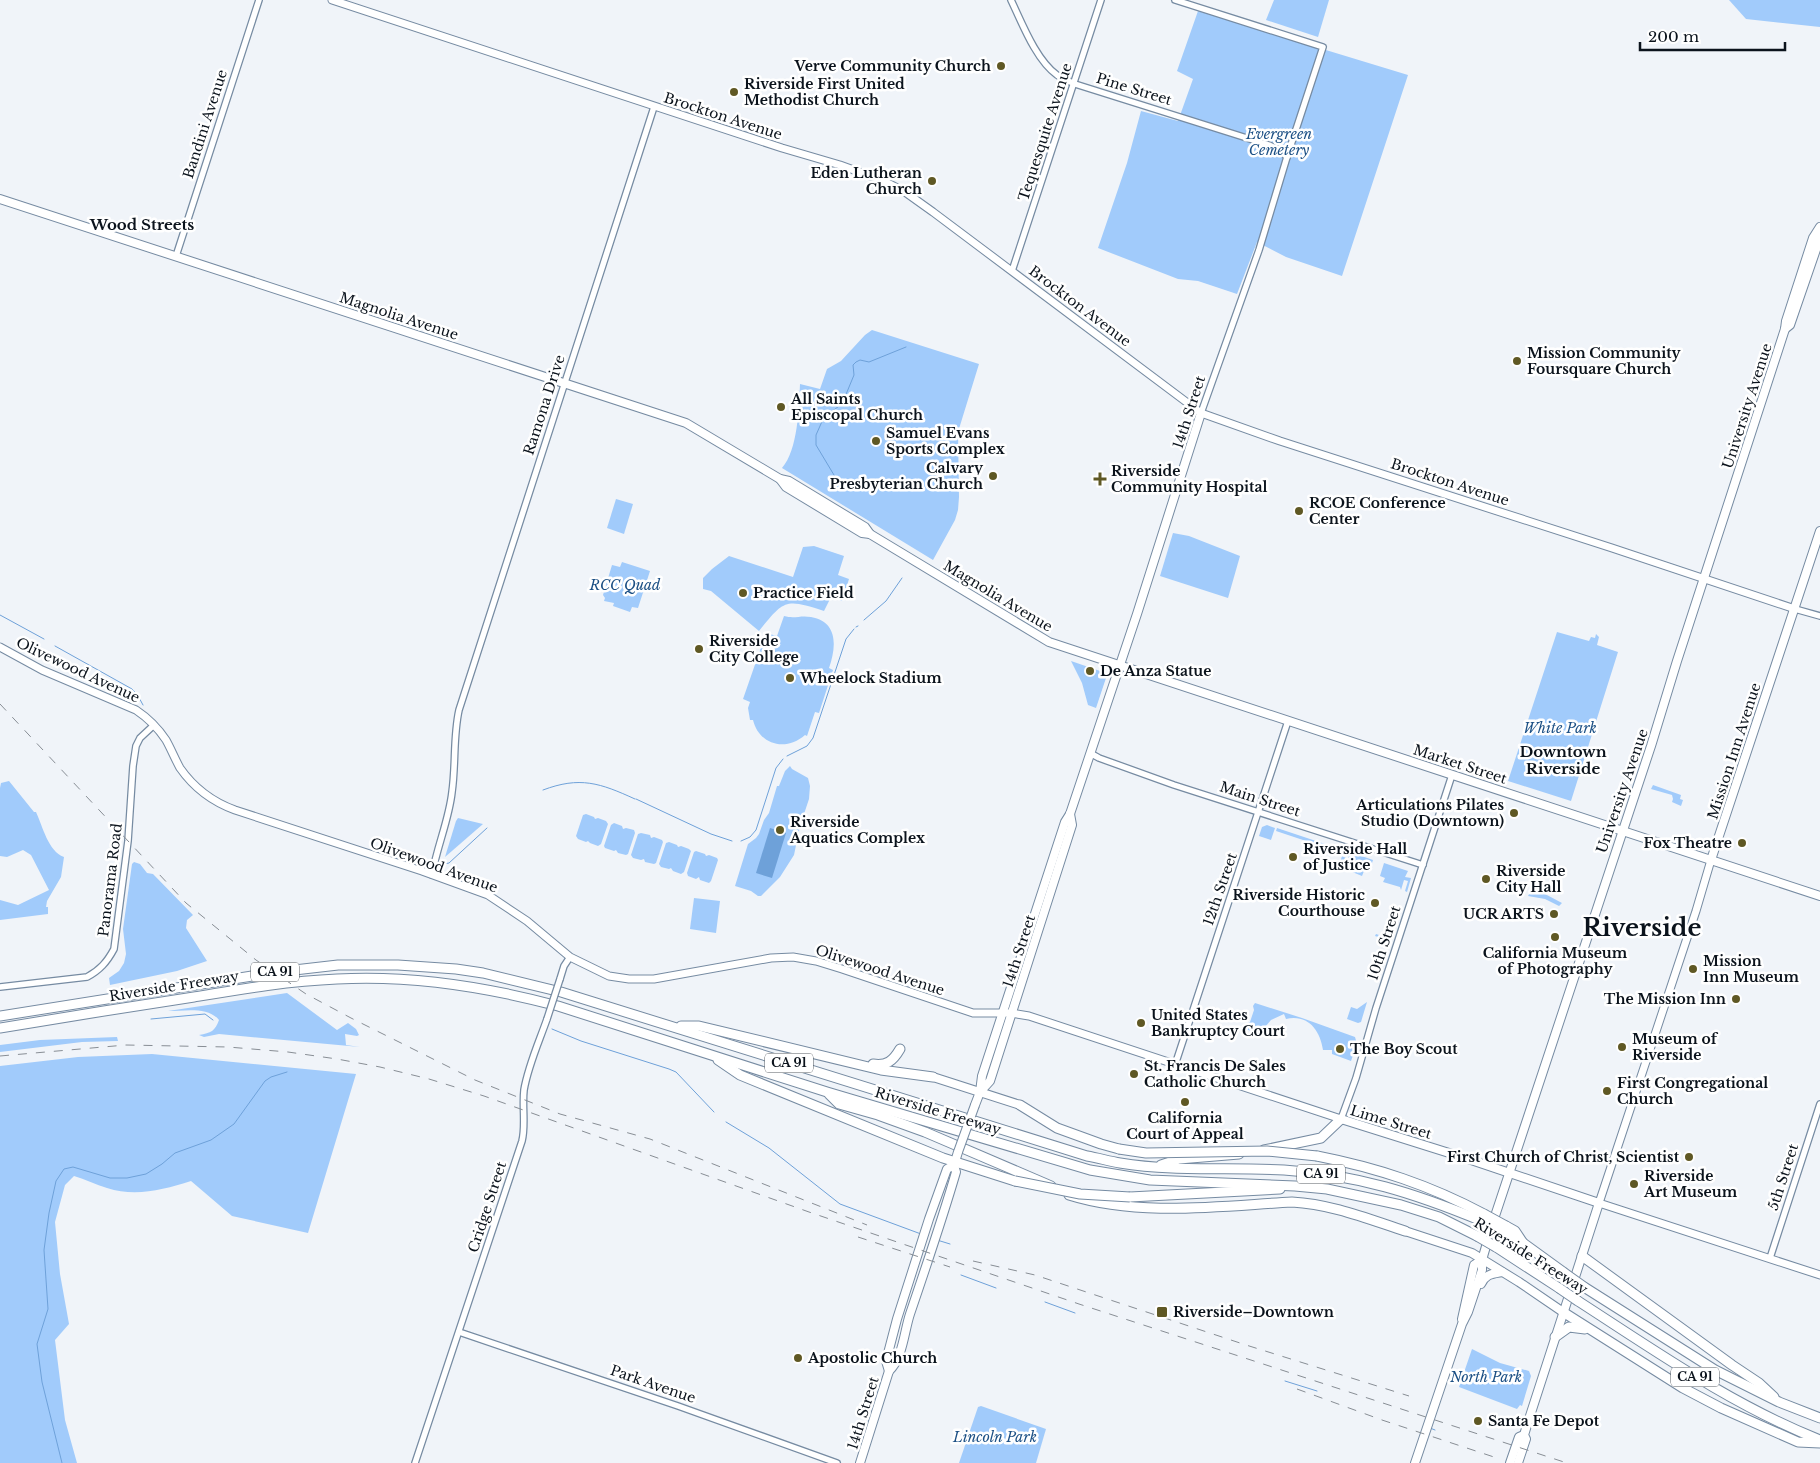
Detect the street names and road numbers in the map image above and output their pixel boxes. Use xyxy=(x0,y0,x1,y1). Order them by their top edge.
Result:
street label: Tequesquite Avenue xyxy=(1014,61,1076,203)
street label: Bandini Avenue xyxy=(179,67,231,181)
street label: Pine Street xyxy=(1094,69,1175,109)
street label: Brockton Avenue xyxy=(662,88,784,144)
street label: Brockton Avenue xyxy=(1025,262,1135,350)
street label: Magnolia Avenue xyxy=(337,288,461,344)
street label: University Avenue xyxy=(1718,341,1776,471)
street label: Ramona Drive xyxy=(519,353,569,457)
street label: 14th Street xyxy=(1169,373,1209,451)
street label: Brockton Avenue xyxy=(1389,454,1511,510)
street label: Magnolia Avenue xyxy=(940,556,1056,636)
street label: Olivewood Avenue xyxy=(13,633,143,707)
street label: Mission Inn Avenue xyxy=(1703,681,1765,821)
street label: University Avenue xyxy=(1592,726,1652,856)
street label: Market Street xyxy=(1411,740,1510,788)
street label: Main Street xyxy=(1217,778,1303,821)
street label: Panorama Road xyxy=(94,822,126,938)
street label: Olivewood Avenue xyxy=(368,834,500,896)
street label: 12th Street xyxy=(1199,850,1241,928)
street label: 10th Street xyxy=(1363,903,1405,983)
street label: 14th Street xyxy=(999,912,1039,990)
street label: Olivewood Avenue xyxy=(813,941,947,999)
road number: CA 91 xyxy=(251,962,299,982)
street label: Riverside Freeway xyxy=(108,967,240,1005)
road number: CA 91 xyxy=(765,1054,813,1072)
street label: Riverside Freeway xyxy=(873,1083,1003,1139)
street label: Lime Street xyxy=(1348,1101,1435,1143)
street label: 5th Street xyxy=(1764,1141,1802,1213)
street label: Cridge Street xyxy=(464,1159,510,1255)
road number: CA 91 xyxy=(1297,1164,1345,1184)
street label: Riverside Freeway xyxy=(1471,1214,1591,1298)
street label: Park Avenue xyxy=(608,1361,698,1407)
road number: CA 91 xyxy=(1671,1368,1719,1386)
street label: 14th Street xyxy=(843,1374,883,1452)

